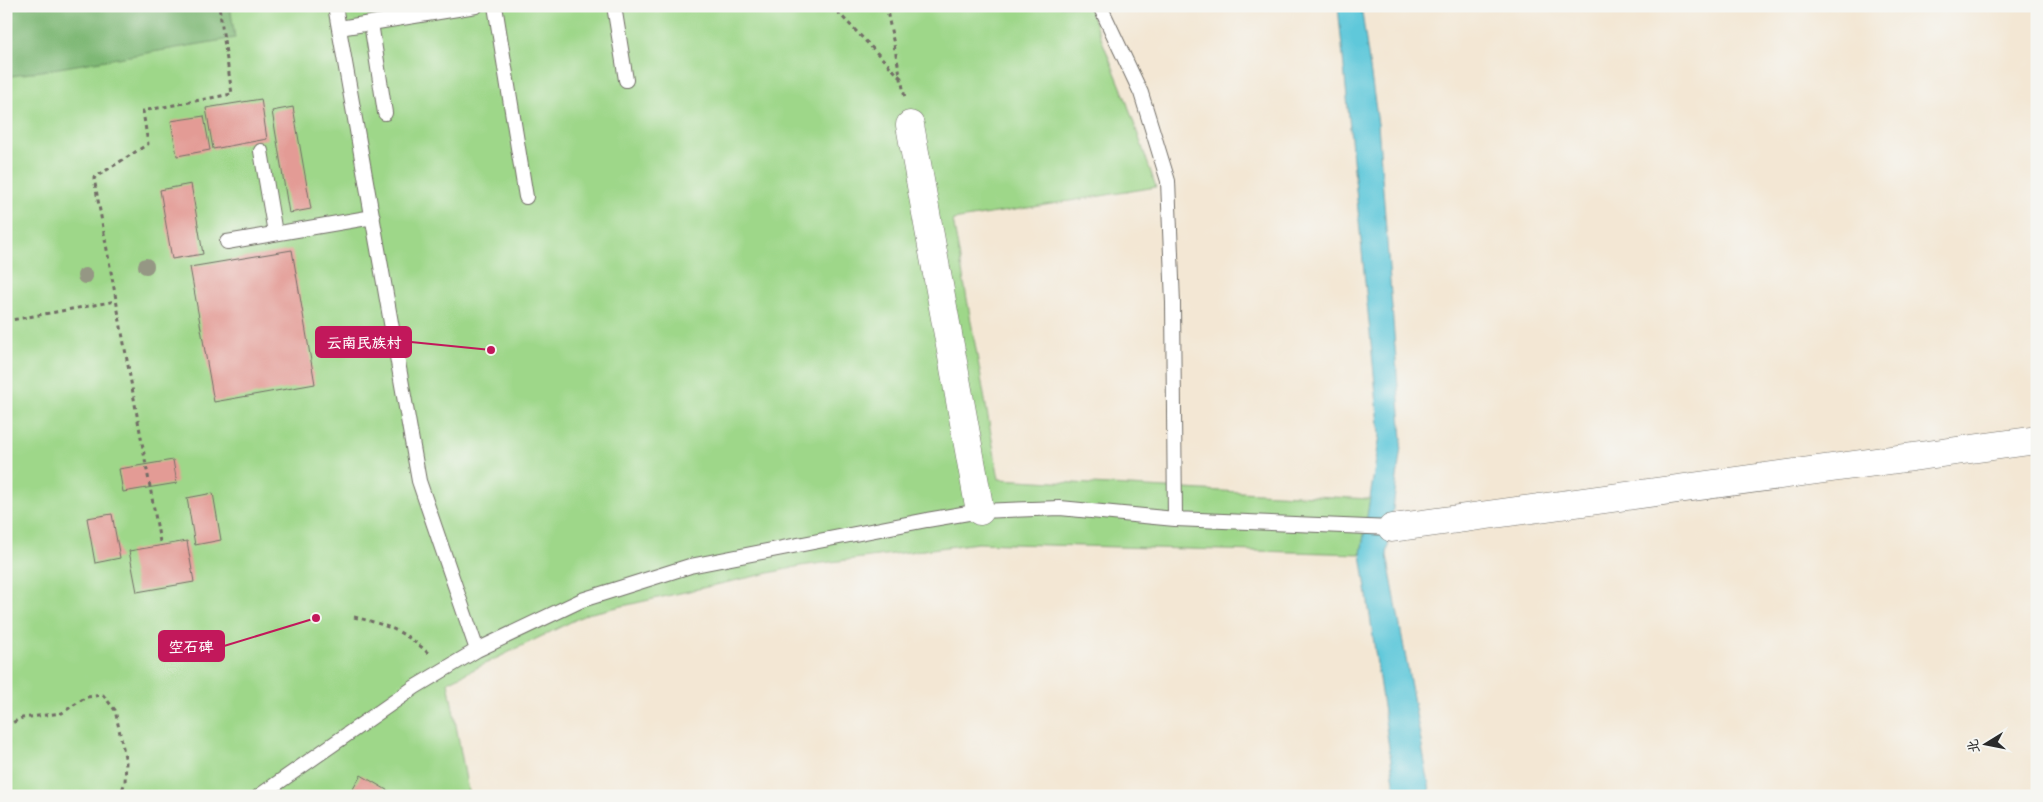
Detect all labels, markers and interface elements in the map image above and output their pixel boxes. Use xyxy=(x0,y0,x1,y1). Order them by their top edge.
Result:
callout: 云南民族村 xyxy=(316,327,411,357)
text: 云南民族村 xyxy=(326,332,402,356)
callout: 空石碑 xyxy=(159,631,224,661)
text: 空石碑 xyxy=(168,636,214,660)
north arrow xyxy=(1960,720,2010,770)
text: 北 xyxy=(1962,737,1986,755)

